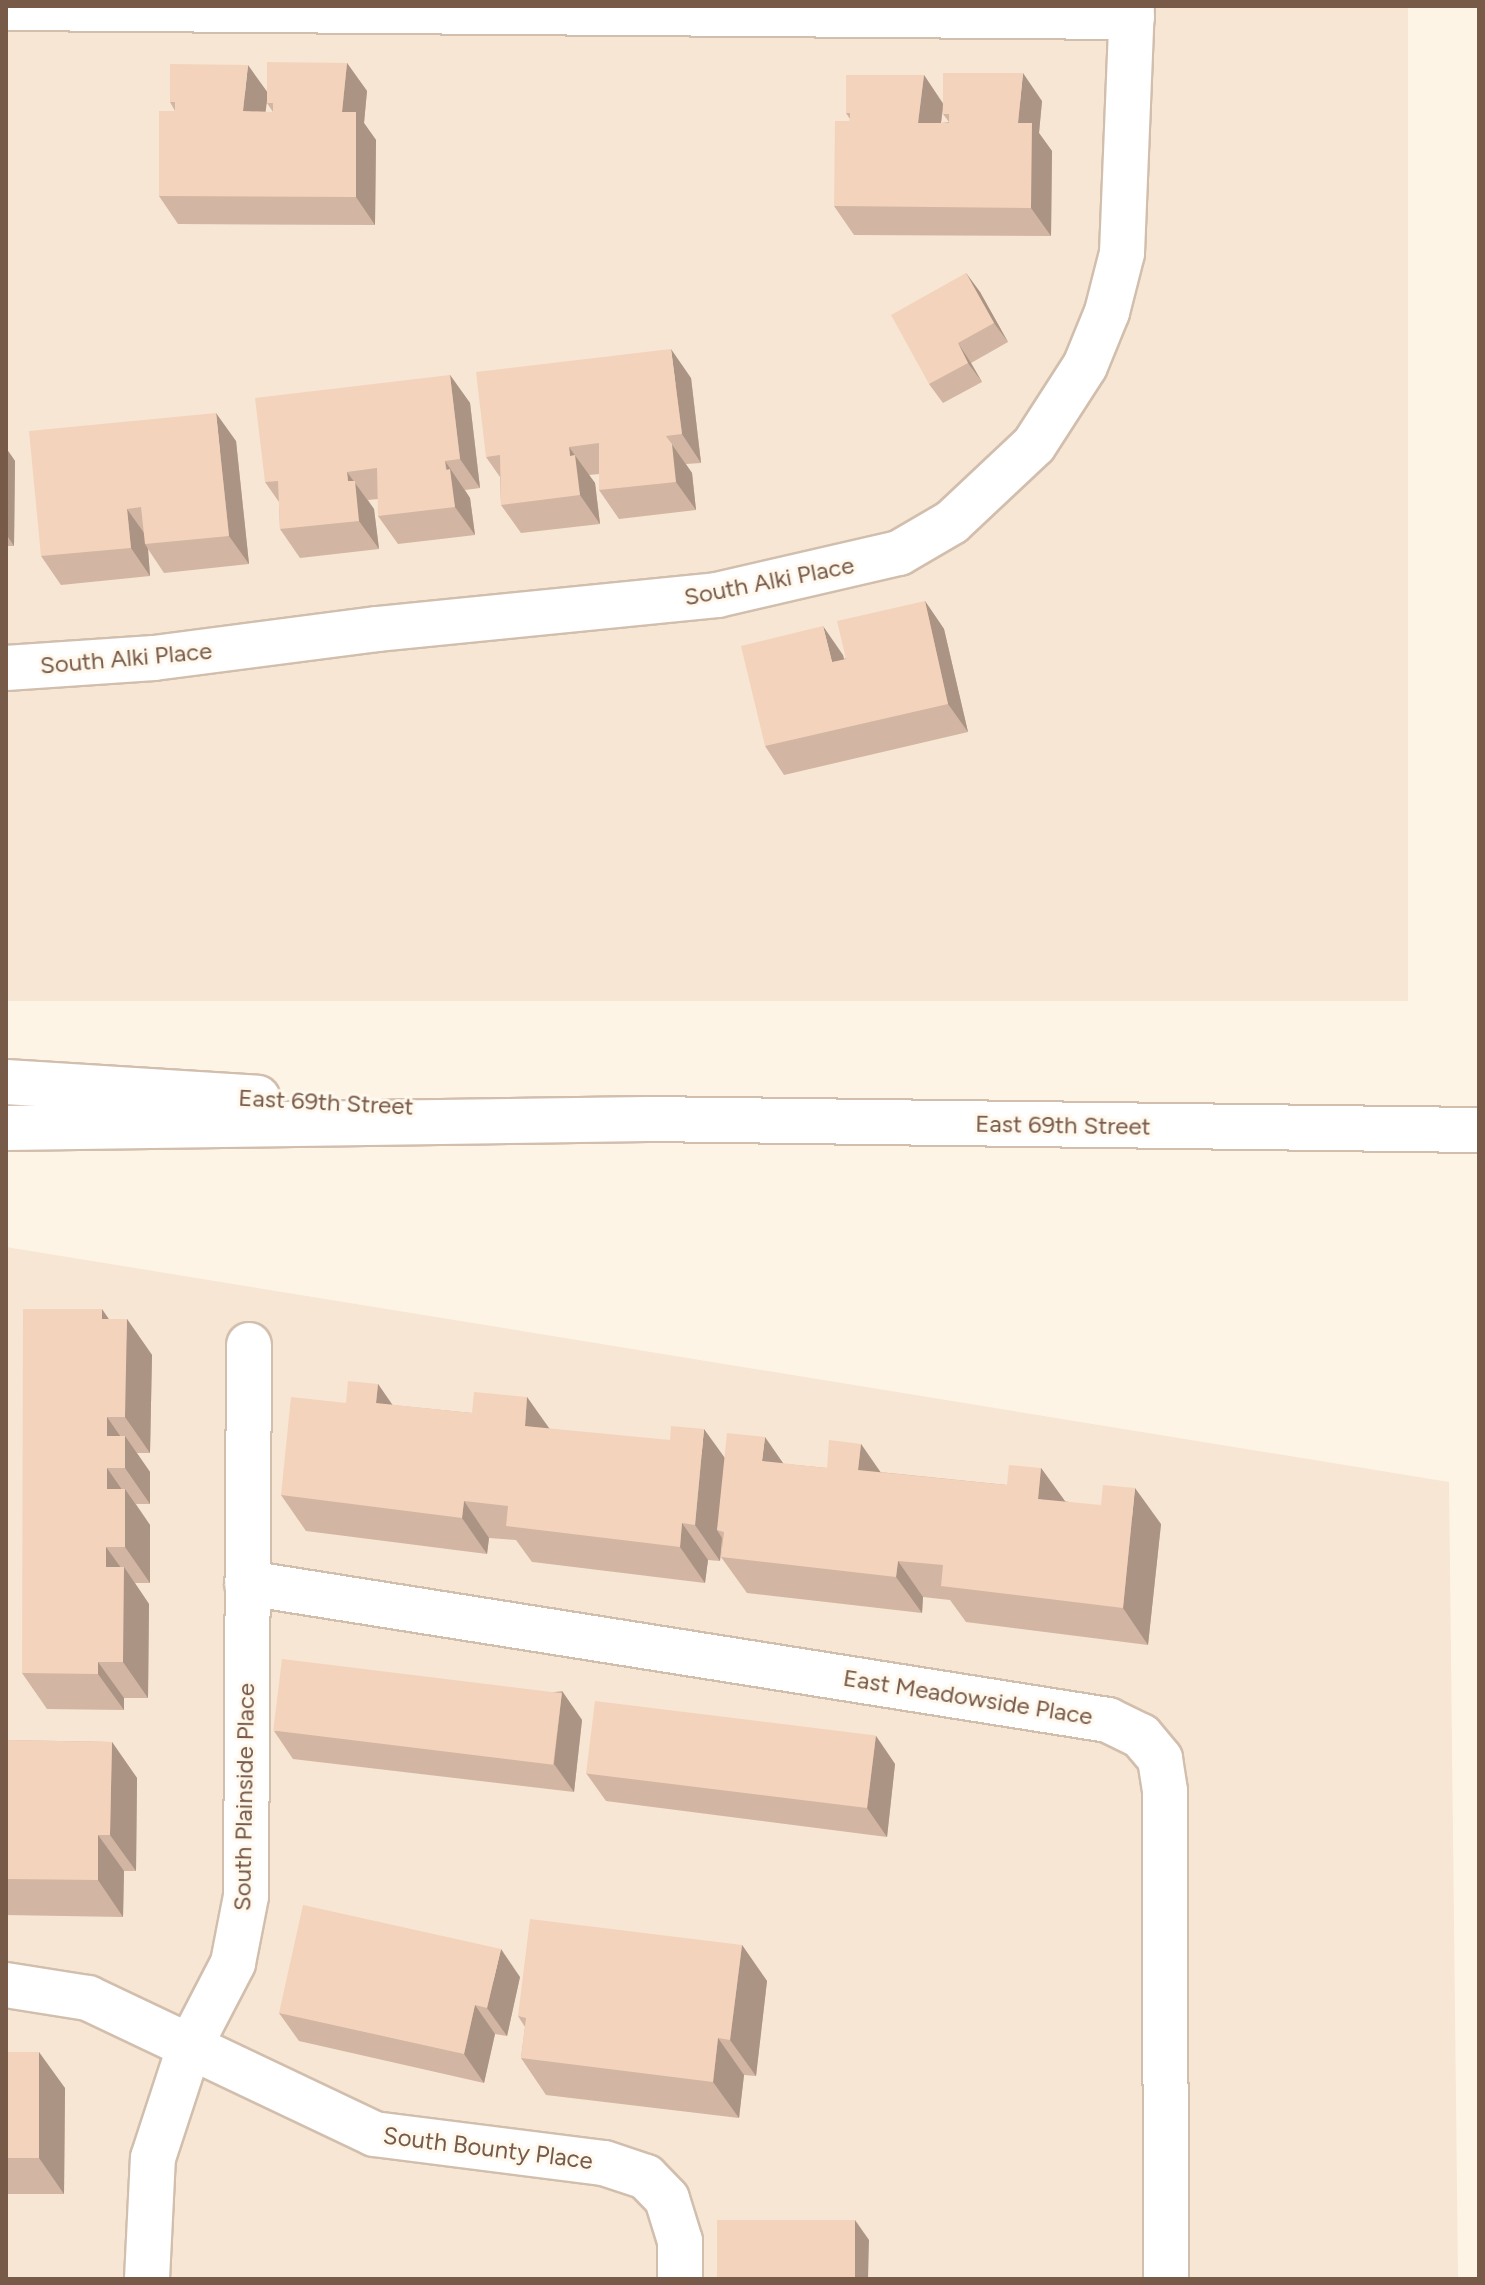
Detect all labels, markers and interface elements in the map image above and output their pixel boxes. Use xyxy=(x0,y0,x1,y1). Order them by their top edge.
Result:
street label: South Alki Place xyxy=(682,550,856,612)
street label: South Alki Place xyxy=(39,636,213,680)
street label: East 69th Street xyxy=(238,1083,414,1121)
street label: East 69th Street xyxy=(975,1109,1151,1141)
street label: East Meadowside Place xyxy=(841,1663,1095,1731)
street label: South Plainside Place xyxy=(228,1683,260,1911)
street label: South Bounty Place xyxy=(382,2121,594,2175)

